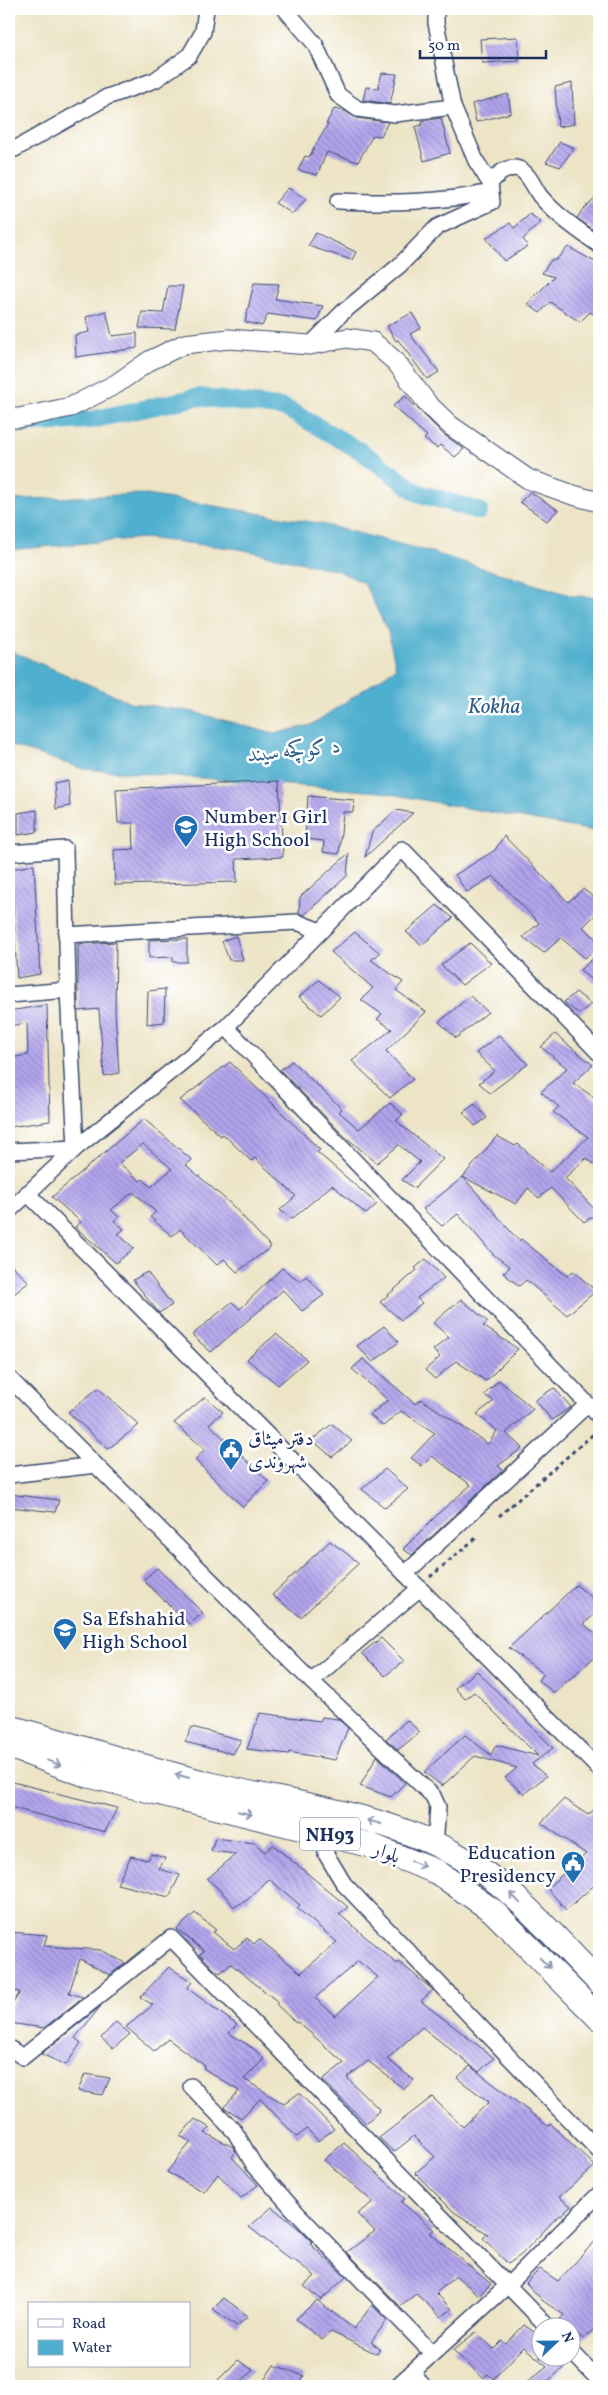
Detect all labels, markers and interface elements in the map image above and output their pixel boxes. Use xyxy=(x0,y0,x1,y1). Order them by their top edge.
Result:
scale bar xyxy=(420,28,547,60)
text: 50 m xyxy=(428,36,460,57)
water label: Kokha xyxy=(468,693,520,722)
water label: د کوکچه سیند xyxy=(246,732,342,771)
place label: Number 1 Girl High School xyxy=(204,804,327,855)
school or university icon: Number 1 Girl High School xyxy=(173,814,199,848)
place label: دفتر میثاق شهروندی xyxy=(248,1426,314,1477)
public building icon: دفتر میثاق شهروندی xyxy=(218,1437,244,1471)
place label: Sa Efshahid High School xyxy=(82,1606,188,1657)
school or university icon: Sa Efshahid High School xyxy=(52,1617,78,1651)
one-way arrow xyxy=(46,1759,62,1768)
one-way arrow xyxy=(174,1771,190,1781)
one-way arrow xyxy=(237,1809,253,1818)
one-way arrow xyxy=(366,1817,382,1826)
road number: NH93 xyxy=(300,1818,360,1850)
street label: بلوار xyxy=(367,1835,404,1872)
place label: Education Presidency xyxy=(459,1840,556,1891)
public building icon: Education Presidency xyxy=(560,1850,586,1884)
one-way arrow xyxy=(410,1860,425,1869)
one-way arrow xyxy=(509,1892,521,1905)
one-way arrow xyxy=(539,1957,551,1969)
legend xyxy=(28,2302,190,2368)
text: Road xyxy=(72,2314,106,2335)
north arrow xyxy=(530,2318,580,2368)
text: N xyxy=(556,2329,577,2346)
text: Water xyxy=(72,2338,112,2359)

